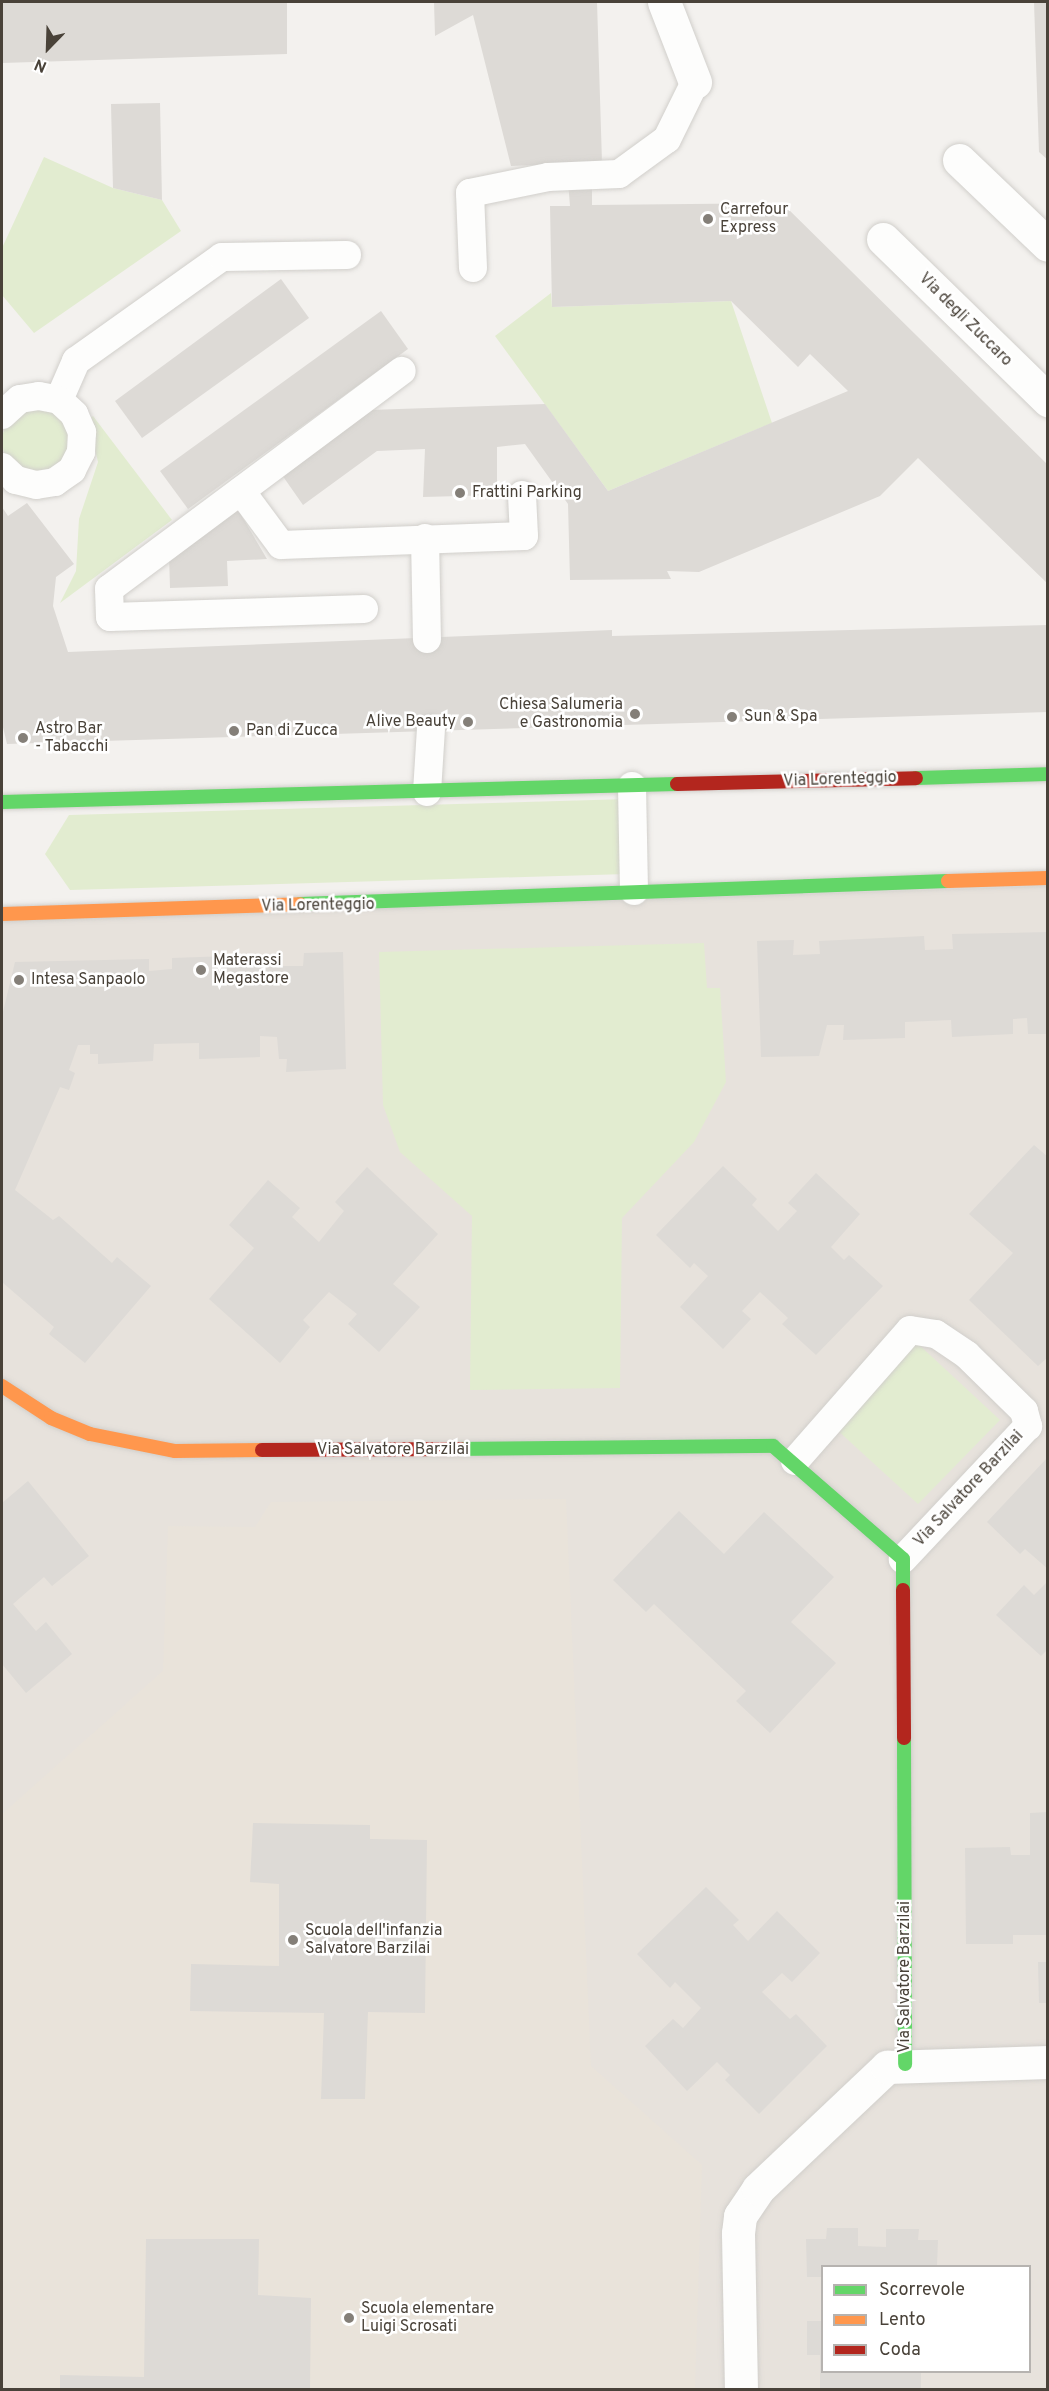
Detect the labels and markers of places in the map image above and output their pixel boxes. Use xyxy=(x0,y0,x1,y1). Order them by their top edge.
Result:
place label: Carrefour Express xyxy=(720,200,788,238)
marker: Carrefour Express xyxy=(701,212,715,226)
place label: Frattini Parking xyxy=(472,483,582,503)
marker: Frattini Parking xyxy=(453,486,467,500)
place label: Chiesa Salumeria e Gastronomia xyxy=(499,695,623,733)
marker: Chiesa Salumeria e Gastronomia xyxy=(628,707,642,721)
place label: Sun & Spa xyxy=(744,707,817,727)
marker: Sun & Spa xyxy=(725,710,739,724)
place label: Alive Beauty xyxy=(366,712,456,732)
marker: Alive Beauty xyxy=(461,715,475,729)
place label: Astro Bar - Tabacchi xyxy=(35,719,109,757)
place label: Pan di Zucca xyxy=(246,721,338,741)
marker: Pan di Zucca xyxy=(227,724,241,738)
marker: Astro Bar - Tabacchi xyxy=(16,731,30,745)
place label: Materassi Megastore xyxy=(213,951,289,989)
marker: Materassi Megastore xyxy=(194,963,208,977)
place label: Intesa Sanpaolo xyxy=(31,970,146,990)
marker: Intesa Sanpaolo xyxy=(12,973,26,987)
place label: Scuola dell'infanzia Salvatore Barzilai xyxy=(305,1921,442,1959)
marker: Scuola dell'infanzia Salvatore Barzilai xyxy=(286,1933,300,1947)
place label: Scuola elementare Luigi Scrosati xyxy=(361,2299,494,2337)
marker: Scuola elementare Luigi Scrosati xyxy=(342,2311,356,2325)

